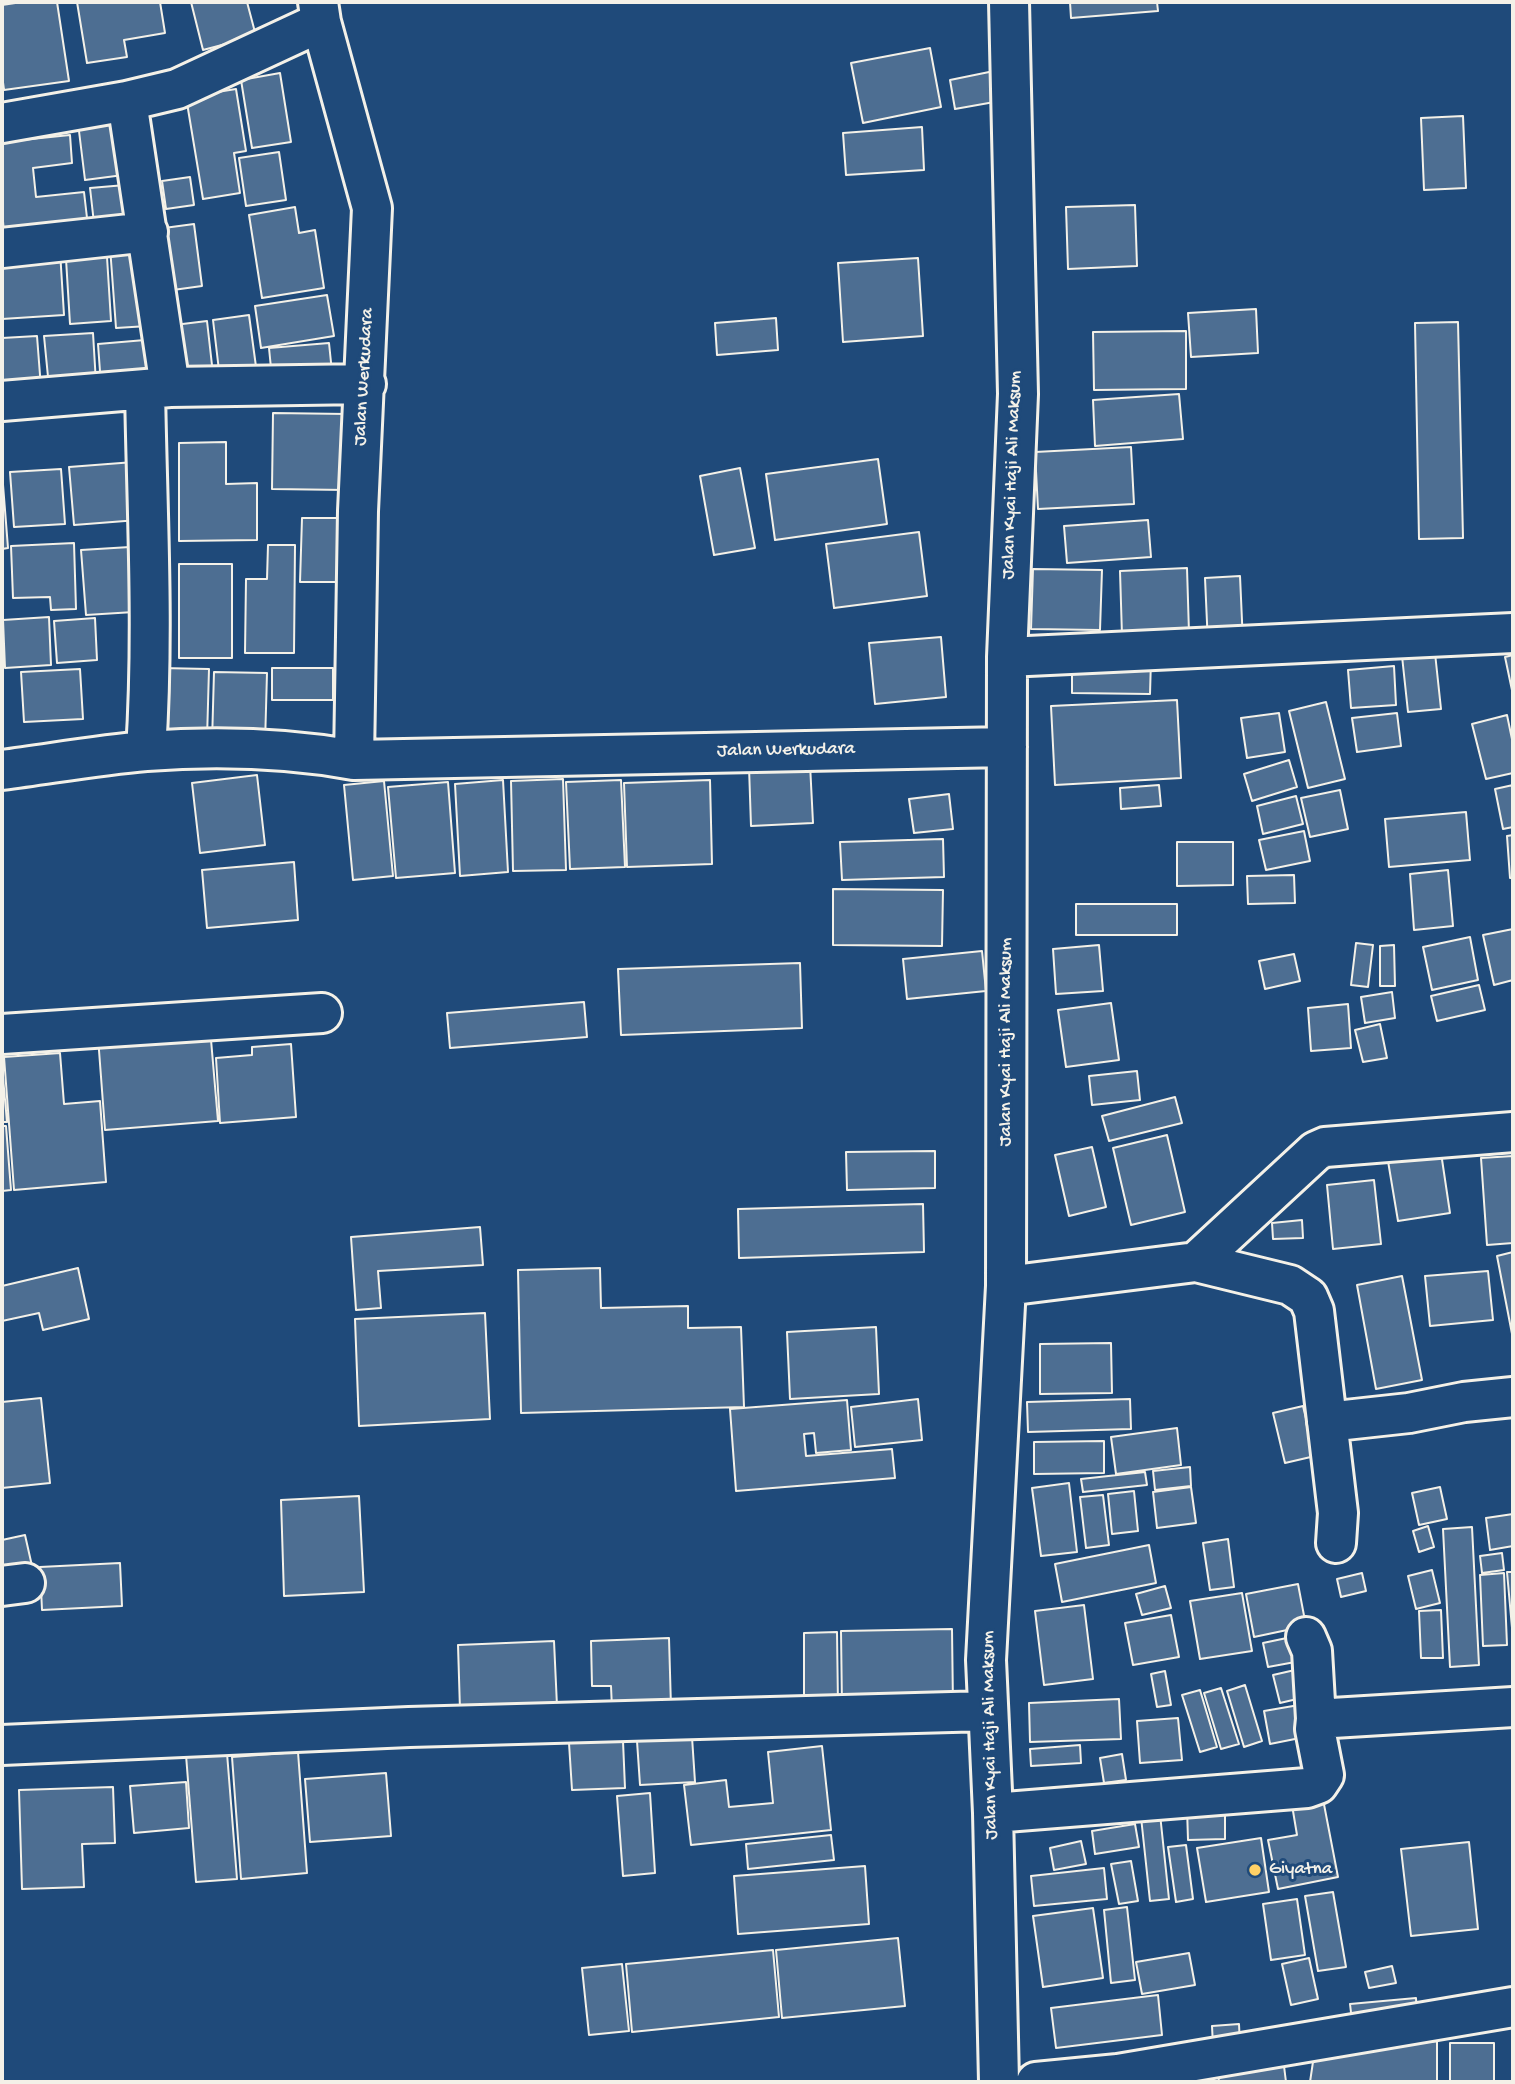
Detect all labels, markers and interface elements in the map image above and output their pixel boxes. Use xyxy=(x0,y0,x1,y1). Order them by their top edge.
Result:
street label: Jalan Werkudara xyxy=(350,308,380,446)
street label: Jalan Kyai Haji Ali Maksum xyxy=(998,370,1028,580)
street label: Jalan Werkudara xyxy=(717,738,855,764)
street label: Jalan Kyai Haji Ali Maksum xyxy=(996,937,1018,1147)
street label: Jalan Kyai Haji Ali Maksum xyxy=(978,1630,1004,1840)
place label: Giyatna xyxy=(1269,1859,1332,1881)
marker: Giyatna xyxy=(1247,1862,1263,1878)

